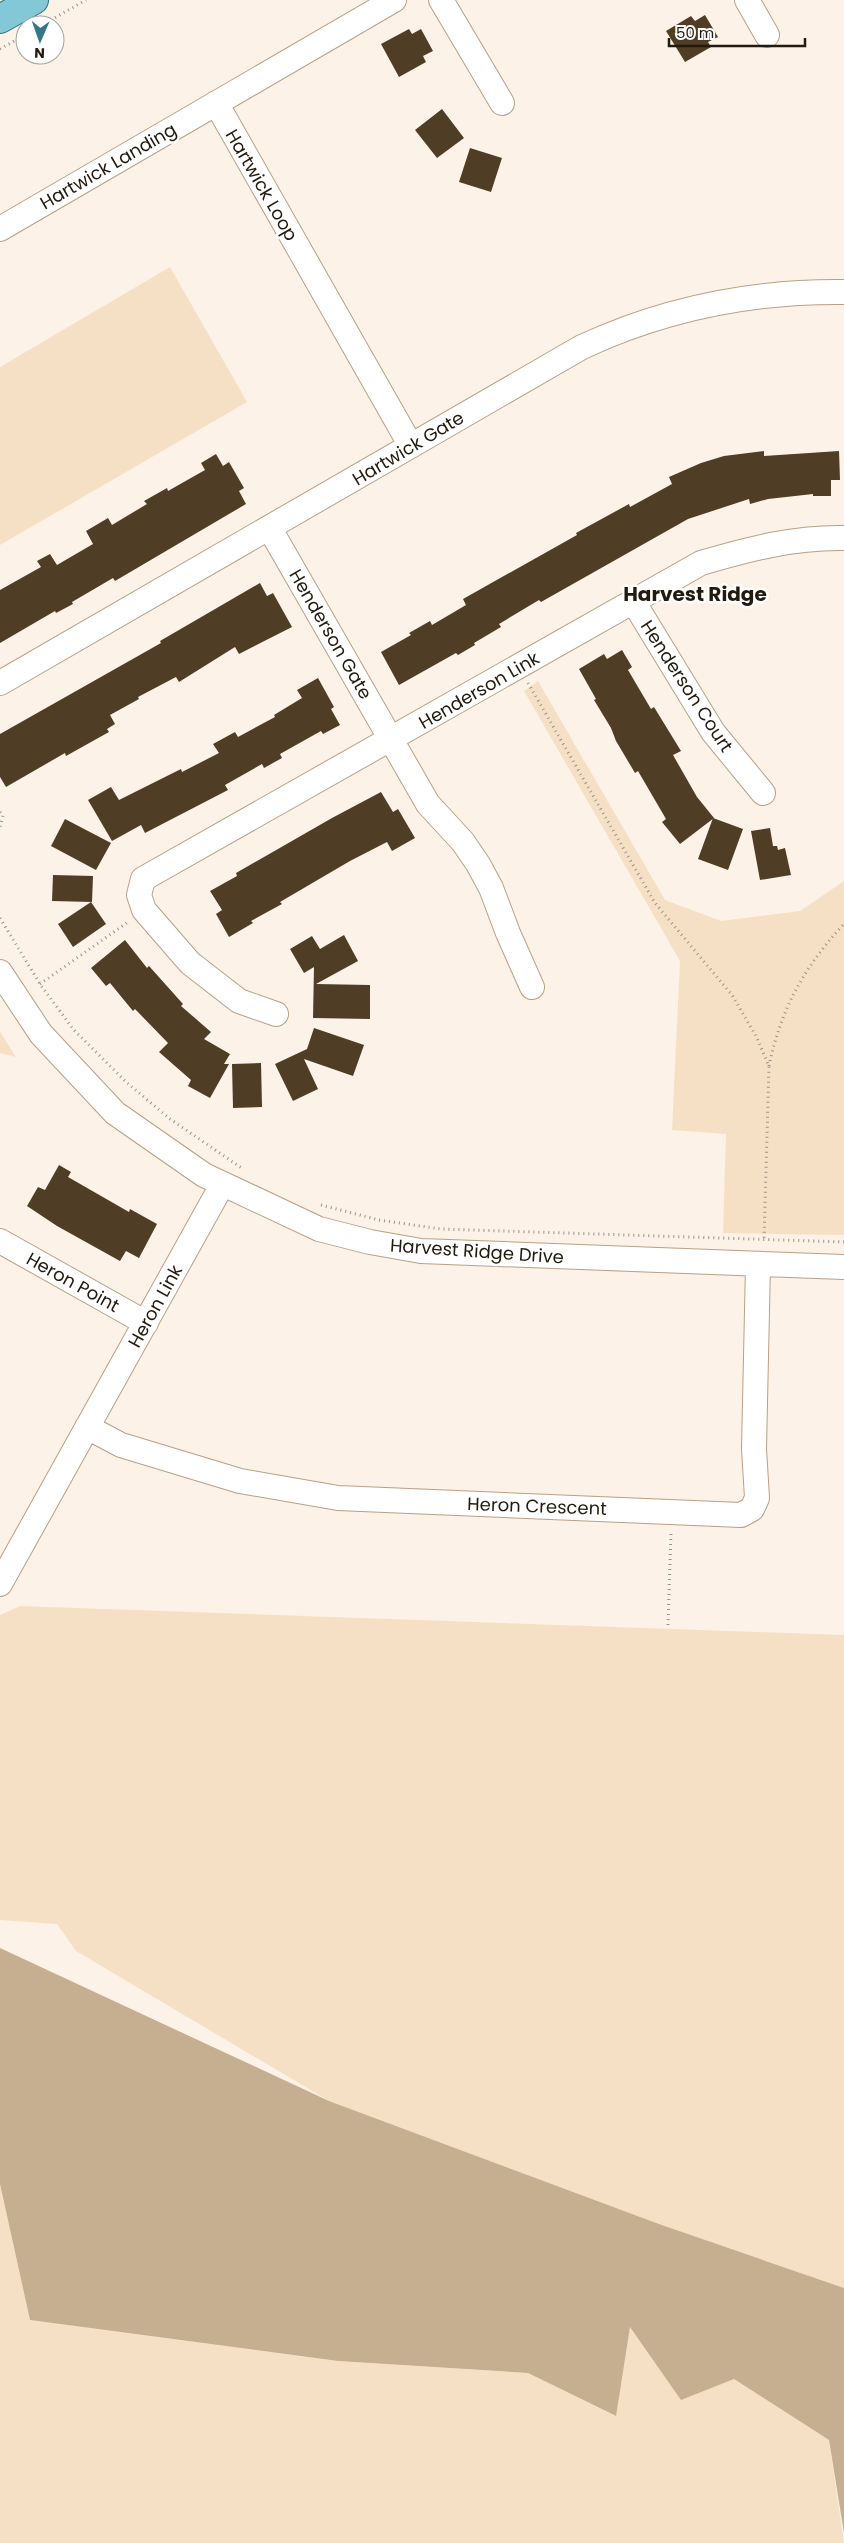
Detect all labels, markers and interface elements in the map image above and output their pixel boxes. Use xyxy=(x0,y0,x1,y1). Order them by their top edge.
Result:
north arrow xyxy=(15,15,65,65)
scale bar xyxy=(669,15,805,47)
text: 50 m xyxy=(676,22,714,43)
text: N xyxy=(34,43,45,63)
street label: Hartwick Landing xyxy=(35,117,181,215)
street label: Hartwick Loop xyxy=(220,125,304,245)
street label: Hartwick Gate xyxy=(348,405,468,491)
street label: Henderson Gate xyxy=(284,564,378,704)
district label: Harvest Ridge xyxy=(623,580,767,608)
street label: Henderson Court xyxy=(635,615,739,757)
street label: Henderson Link xyxy=(414,645,545,735)
street label: Harvest Ridge Drive xyxy=(389,1232,565,1270)
street label: Heron Point xyxy=(22,1246,124,1318)
street label: Heron Link xyxy=(122,1259,188,1352)
street label: Heron Crescent xyxy=(467,1491,607,1521)

